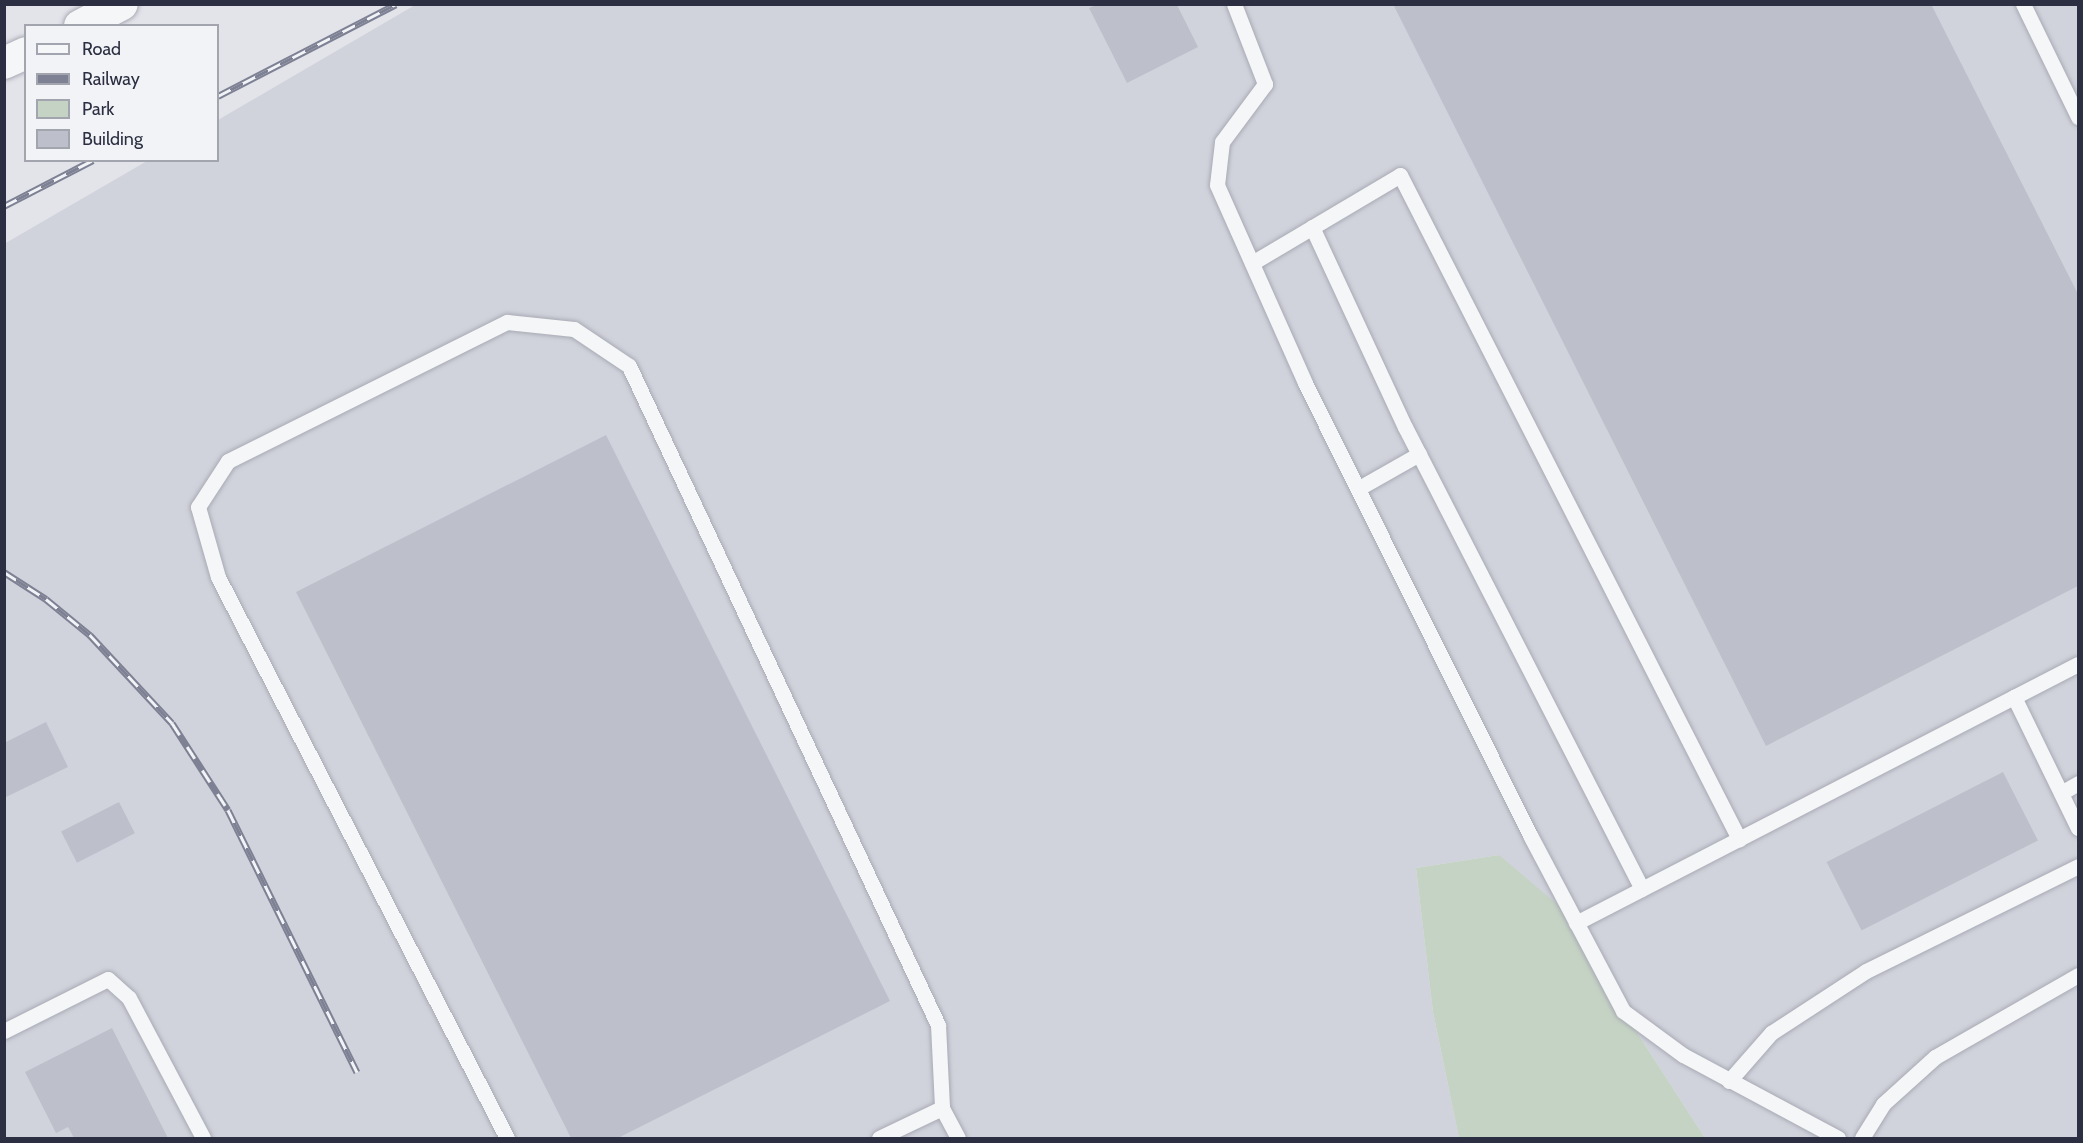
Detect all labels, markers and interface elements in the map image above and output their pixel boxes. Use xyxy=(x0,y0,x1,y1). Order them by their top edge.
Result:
legend xyxy=(24,24,219,162)
text: Road xyxy=(82,38,121,60)
text: Railway xyxy=(82,68,140,90)
text: Park xyxy=(82,98,114,120)
text: Building xyxy=(82,128,143,150)

